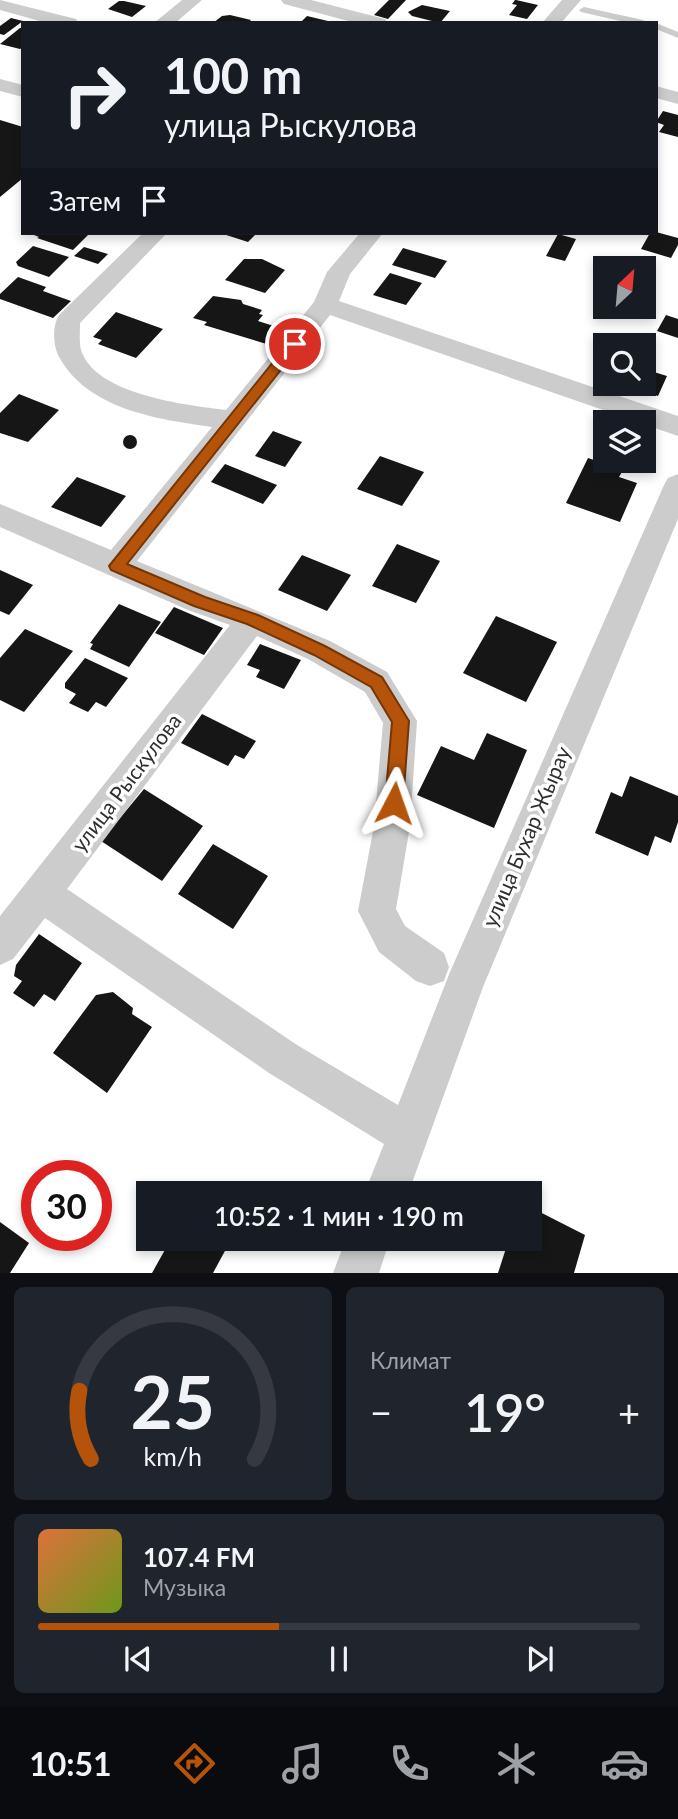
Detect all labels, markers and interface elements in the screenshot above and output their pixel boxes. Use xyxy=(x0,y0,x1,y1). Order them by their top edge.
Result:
text: 100 m xyxy=(164,46,302,104)
icon: right xyxy=(49,49,140,140)
text: улица Рыскулова xyxy=(164,105,417,144)
icon: arrive xyxy=(135,182,173,220)
text: Затем xyxy=(49,185,121,217)
north arrow xyxy=(593,256,656,318)
map controls xyxy=(593,256,656,473)
pin xyxy=(265,314,325,374)
icon: arrive xyxy=(276,325,314,363)
button: search xyxy=(593,333,656,396)
button: layers xyxy=(593,410,656,473)
street label: улица Рыскулова xyxy=(66,708,186,856)
street label: улица Бухар Жырау xyxy=(476,742,575,930)
position arrow xyxy=(357,766,431,840)
speed limit sign: 30 xyxy=(21,1160,112,1251)
text: 10:52 · 1 мин · 190 m xyxy=(214,1200,464,1232)
text: Климат xyxy=(370,1346,451,1374)
text: 25 xyxy=(131,1358,215,1446)
text: 19° xyxy=(464,1381,546,1443)
text: − xyxy=(370,1389,392,1435)
text: + xyxy=(618,1389,640,1435)
text: km/h xyxy=(144,1441,202,1471)
text: 107.4 FM xyxy=(143,1541,255,1573)
text: Музыка xyxy=(143,1573,226,1601)
icon: previous xyxy=(119,1640,157,1678)
icon: pause xyxy=(320,1640,358,1678)
icon: next xyxy=(521,1640,559,1678)
icon: directions xyxy=(170,1739,219,1788)
icon: music xyxy=(278,1739,327,1788)
icon: phone xyxy=(385,1739,434,1788)
icon: climate xyxy=(492,1739,541,1788)
icon: car xyxy=(600,1739,649,1788)
text: 10:51 xyxy=(29,1744,112,1783)

